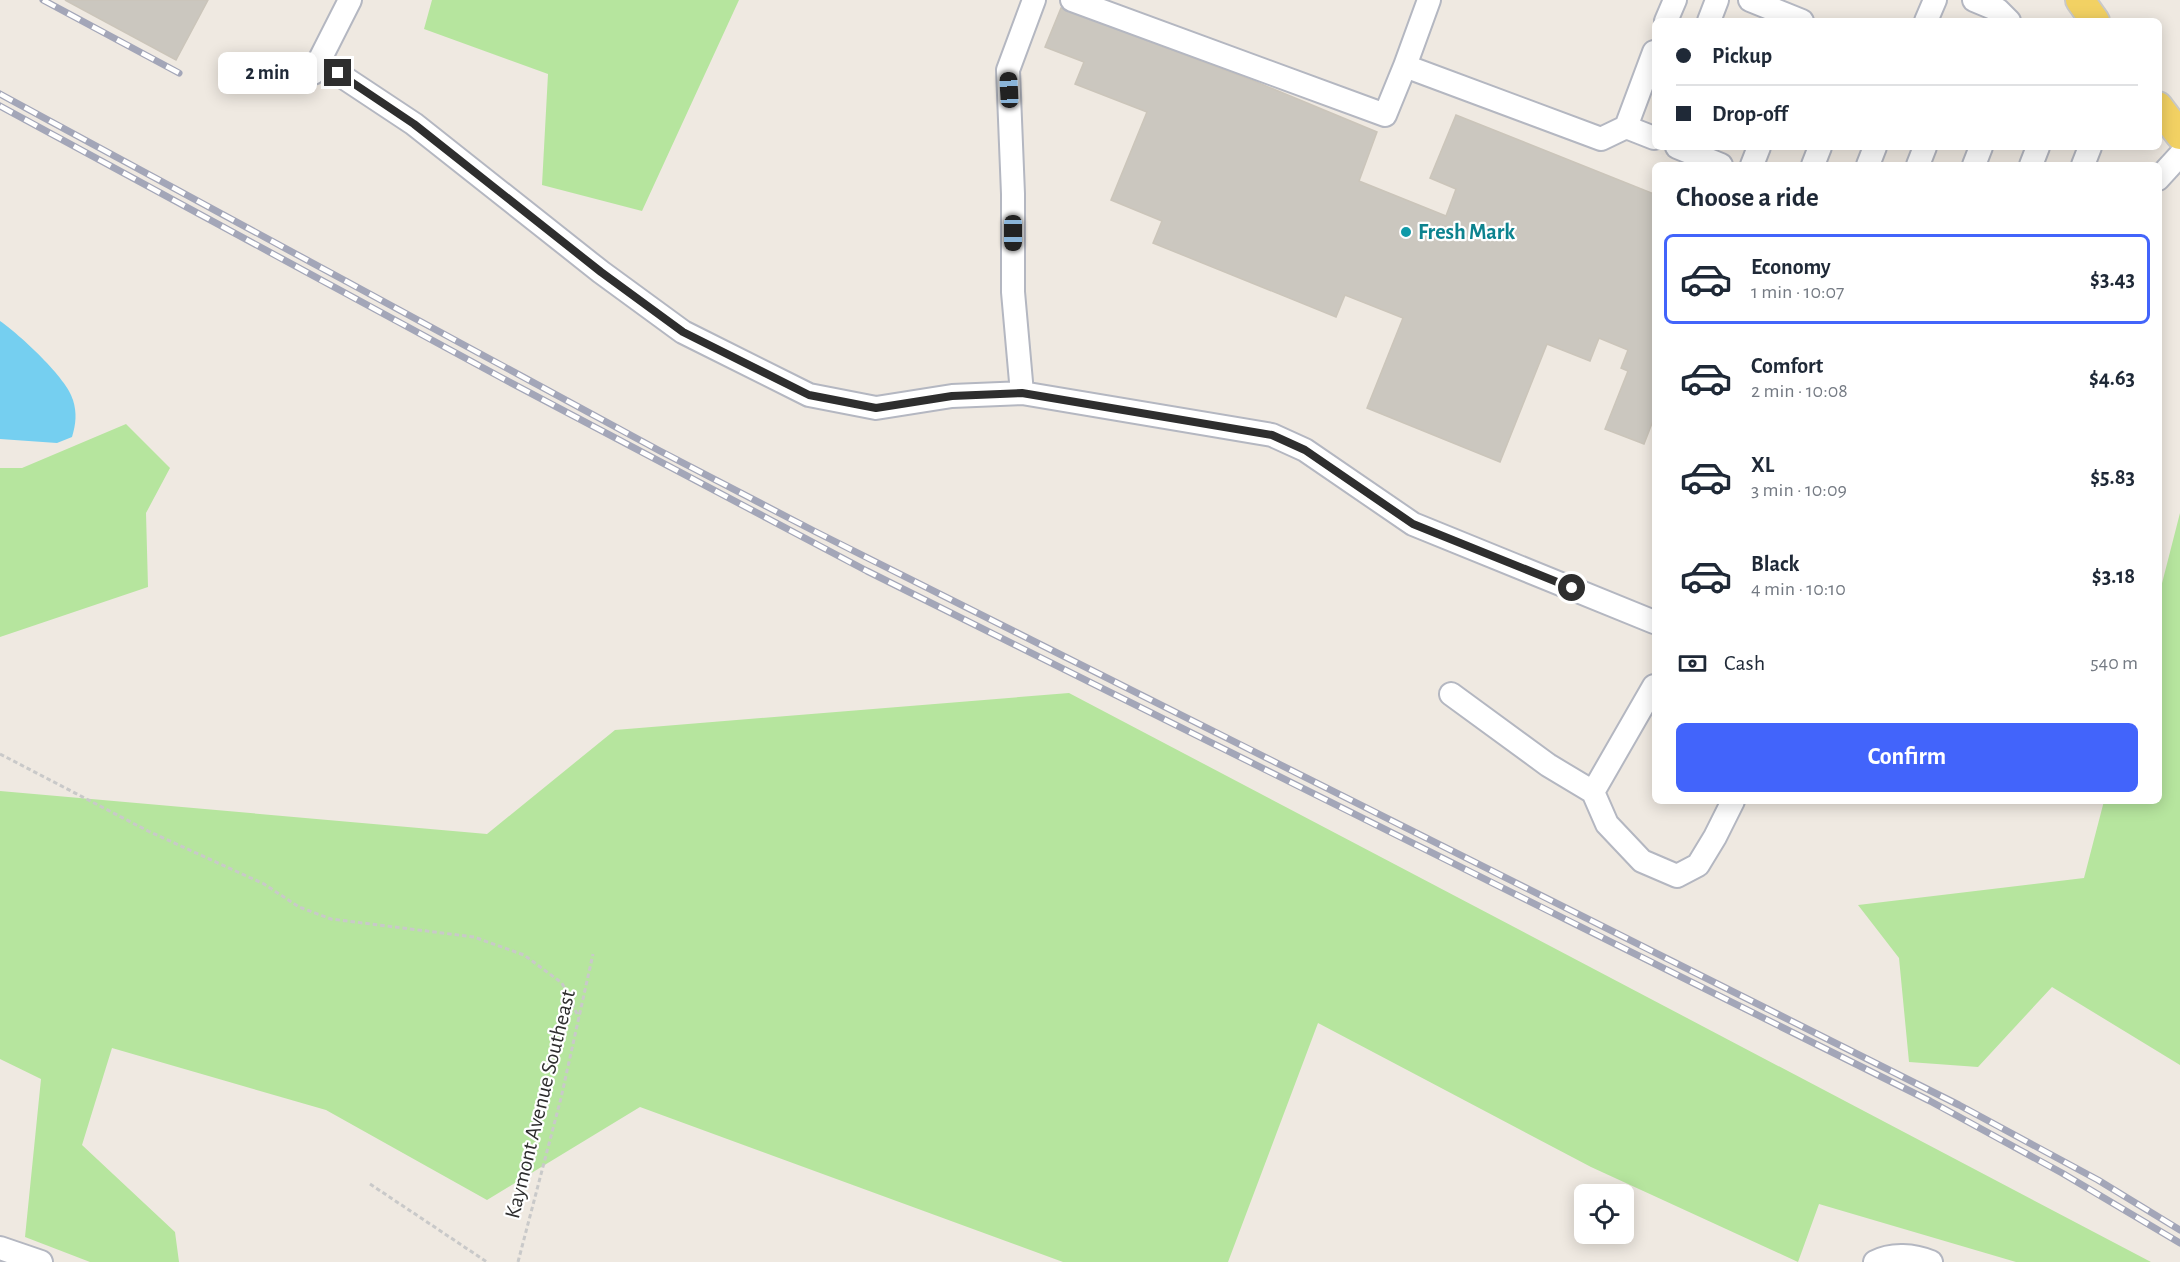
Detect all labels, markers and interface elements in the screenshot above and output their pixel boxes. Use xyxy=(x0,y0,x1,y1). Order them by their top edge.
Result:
text: Pickup xyxy=(1712,45,1772,67)
callout: 2 min xyxy=(218,52,317,94)
route end xyxy=(324,59,351,86)
text: 2 min xyxy=(245,63,290,83)
car xyxy=(999,72,1019,108)
text: Drop-off xyxy=(1712,103,1788,125)
text: Choose a ride xyxy=(1676,184,1819,211)
car xyxy=(1004,215,1022,251)
place label: Fresh Mark xyxy=(1418,221,1515,243)
marker: Fresh Mark xyxy=(1399,225,1413,239)
icon: car xyxy=(1679,252,1733,306)
text: Economy xyxy=(1751,256,1831,278)
text: $3.43 xyxy=(2090,268,2135,290)
text: 1 min · 10:07 xyxy=(1751,282,1844,302)
icon: car xyxy=(1679,351,1733,405)
text: Comfort xyxy=(1751,355,1823,377)
text: $4.63 xyxy=(2089,367,2135,389)
text: 2 min · 10:08 xyxy=(1751,381,1848,401)
icon: car xyxy=(1679,450,1733,504)
text: XL xyxy=(1751,454,1774,476)
text: $5.83 xyxy=(2090,466,2135,488)
text: 3 min · 10:09 xyxy=(1751,480,1847,500)
icon: car xyxy=(1679,549,1733,603)
text: Black xyxy=(1751,553,1799,575)
text: $3.18 xyxy=(2092,565,2135,587)
route start xyxy=(1558,574,1585,601)
text: 4 min · 10:10 xyxy=(1751,579,1846,599)
icon: cash xyxy=(1676,647,1709,680)
text: Cash xyxy=(1724,652,1765,674)
text: 540 m xyxy=(2090,653,2138,673)
button: Confirm xyxy=(1676,723,2138,792)
street label: Kaymont Avenue Southeast xyxy=(501,987,579,1221)
map controls xyxy=(1574,1184,1634,1244)
button: locate xyxy=(1574,1184,1634,1244)

